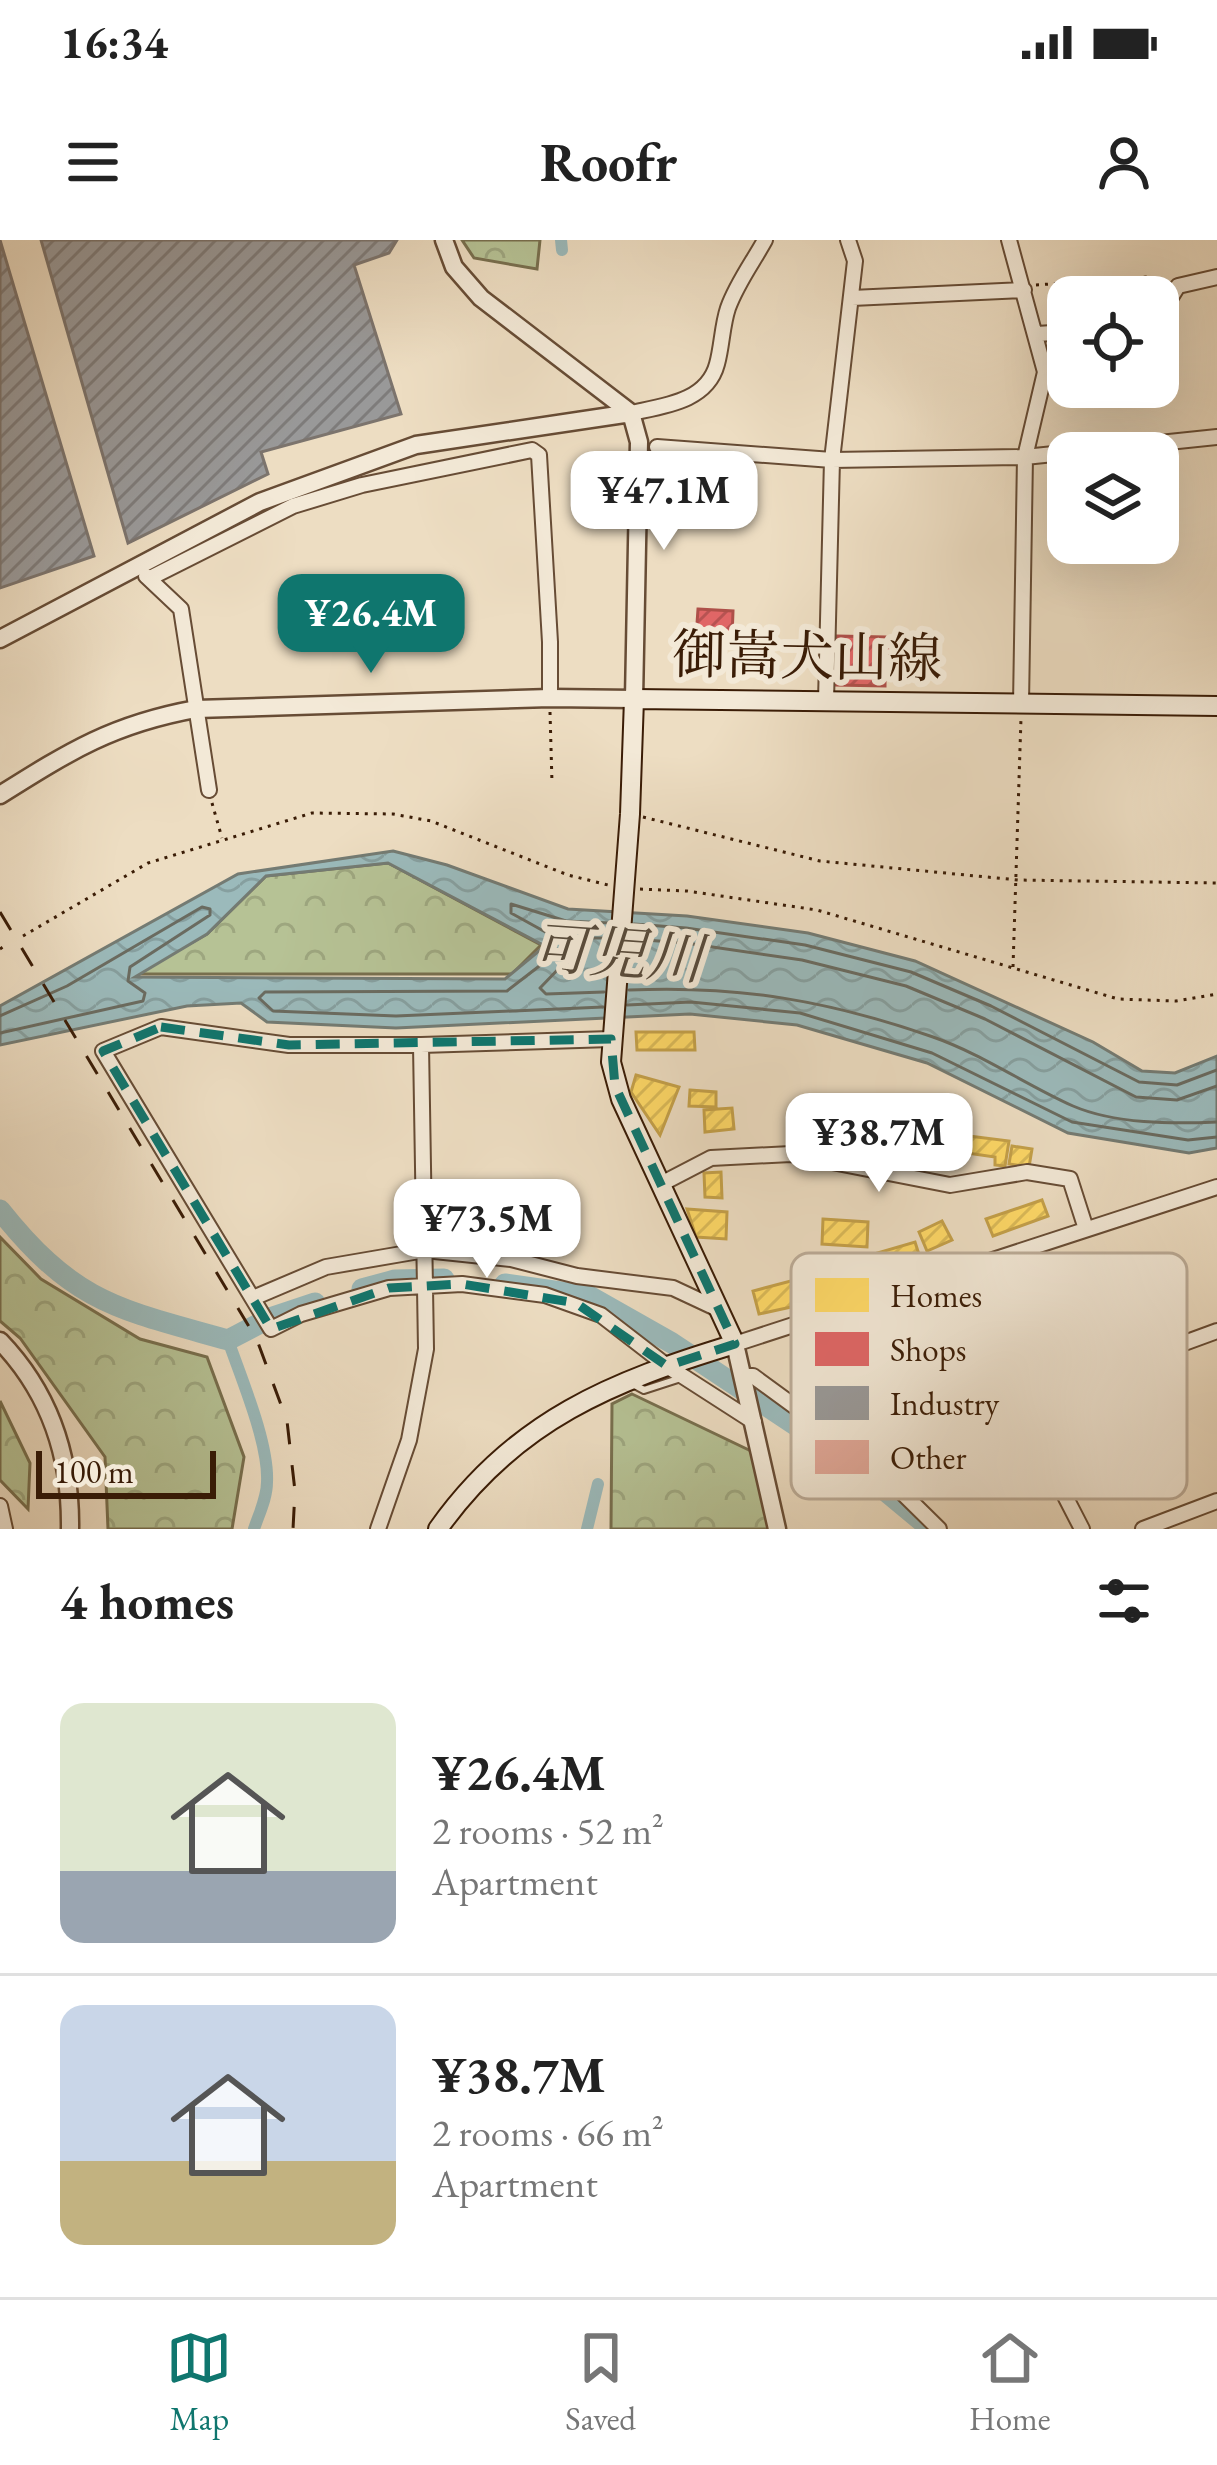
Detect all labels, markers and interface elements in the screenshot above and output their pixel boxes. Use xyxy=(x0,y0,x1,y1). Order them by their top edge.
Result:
text: 16:34 xyxy=(60,13,168,71)
text: Roofr xyxy=(540,127,677,197)
icon: menu xyxy=(60,129,126,195)
icon: person xyxy=(1091,129,1157,195)
map controls xyxy=(1047,276,1179,564)
button: locate xyxy=(1047,276,1179,408)
button: layers xyxy=(1047,432,1179,564)
pin: ¥47.1M xyxy=(566,451,762,553)
text: ¥47.1M xyxy=(598,464,730,515)
pin: ¥26.4M xyxy=(273,574,469,676)
text: ¥26.4M xyxy=(305,587,437,638)
street label: 御嵩犬山線 xyxy=(671,619,943,693)
water label: 可児川 xyxy=(530,910,712,996)
pin: ¥38.7M xyxy=(781,1093,977,1195)
text: ¥38.7M xyxy=(813,1106,945,1157)
pin: ¥73.5M xyxy=(389,1179,585,1281)
text: ¥73.5M xyxy=(421,1192,553,1243)
legend xyxy=(791,1253,1187,1499)
text: Homes xyxy=(890,1274,982,1317)
text: Shops xyxy=(890,1328,966,1371)
text: Industry xyxy=(890,1382,1000,1425)
text: Other xyxy=(890,1436,966,1479)
scale bar xyxy=(36,1445,216,1498)
text: 100 m xyxy=(54,1450,134,1493)
text: 4 homes xyxy=(60,1568,234,1634)
icon: filters xyxy=(1091,1568,1157,1634)
text: ¥26.4M xyxy=(432,1739,606,1805)
icon: home xyxy=(156,1751,300,1895)
text: 2 rooms · 52 m² xyxy=(432,1805,664,1856)
text: Apartment xyxy=(432,1856,598,1907)
text: ¥38.7M xyxy=(432,2041,606,2107)
icon: home xyxy=(156,2053,300,2197)
text: 2 rooms · 66 m² xyxy=(432,2107,664,2158)
text: Apartment xyxy=(432,2158,598,2209)
tab: Map xyxy=(166,2325,232,2440)
tab: Saved xyxy=(565,2325,636,2440)
tab: Home xyxy=(969,2325,1051,2440)

